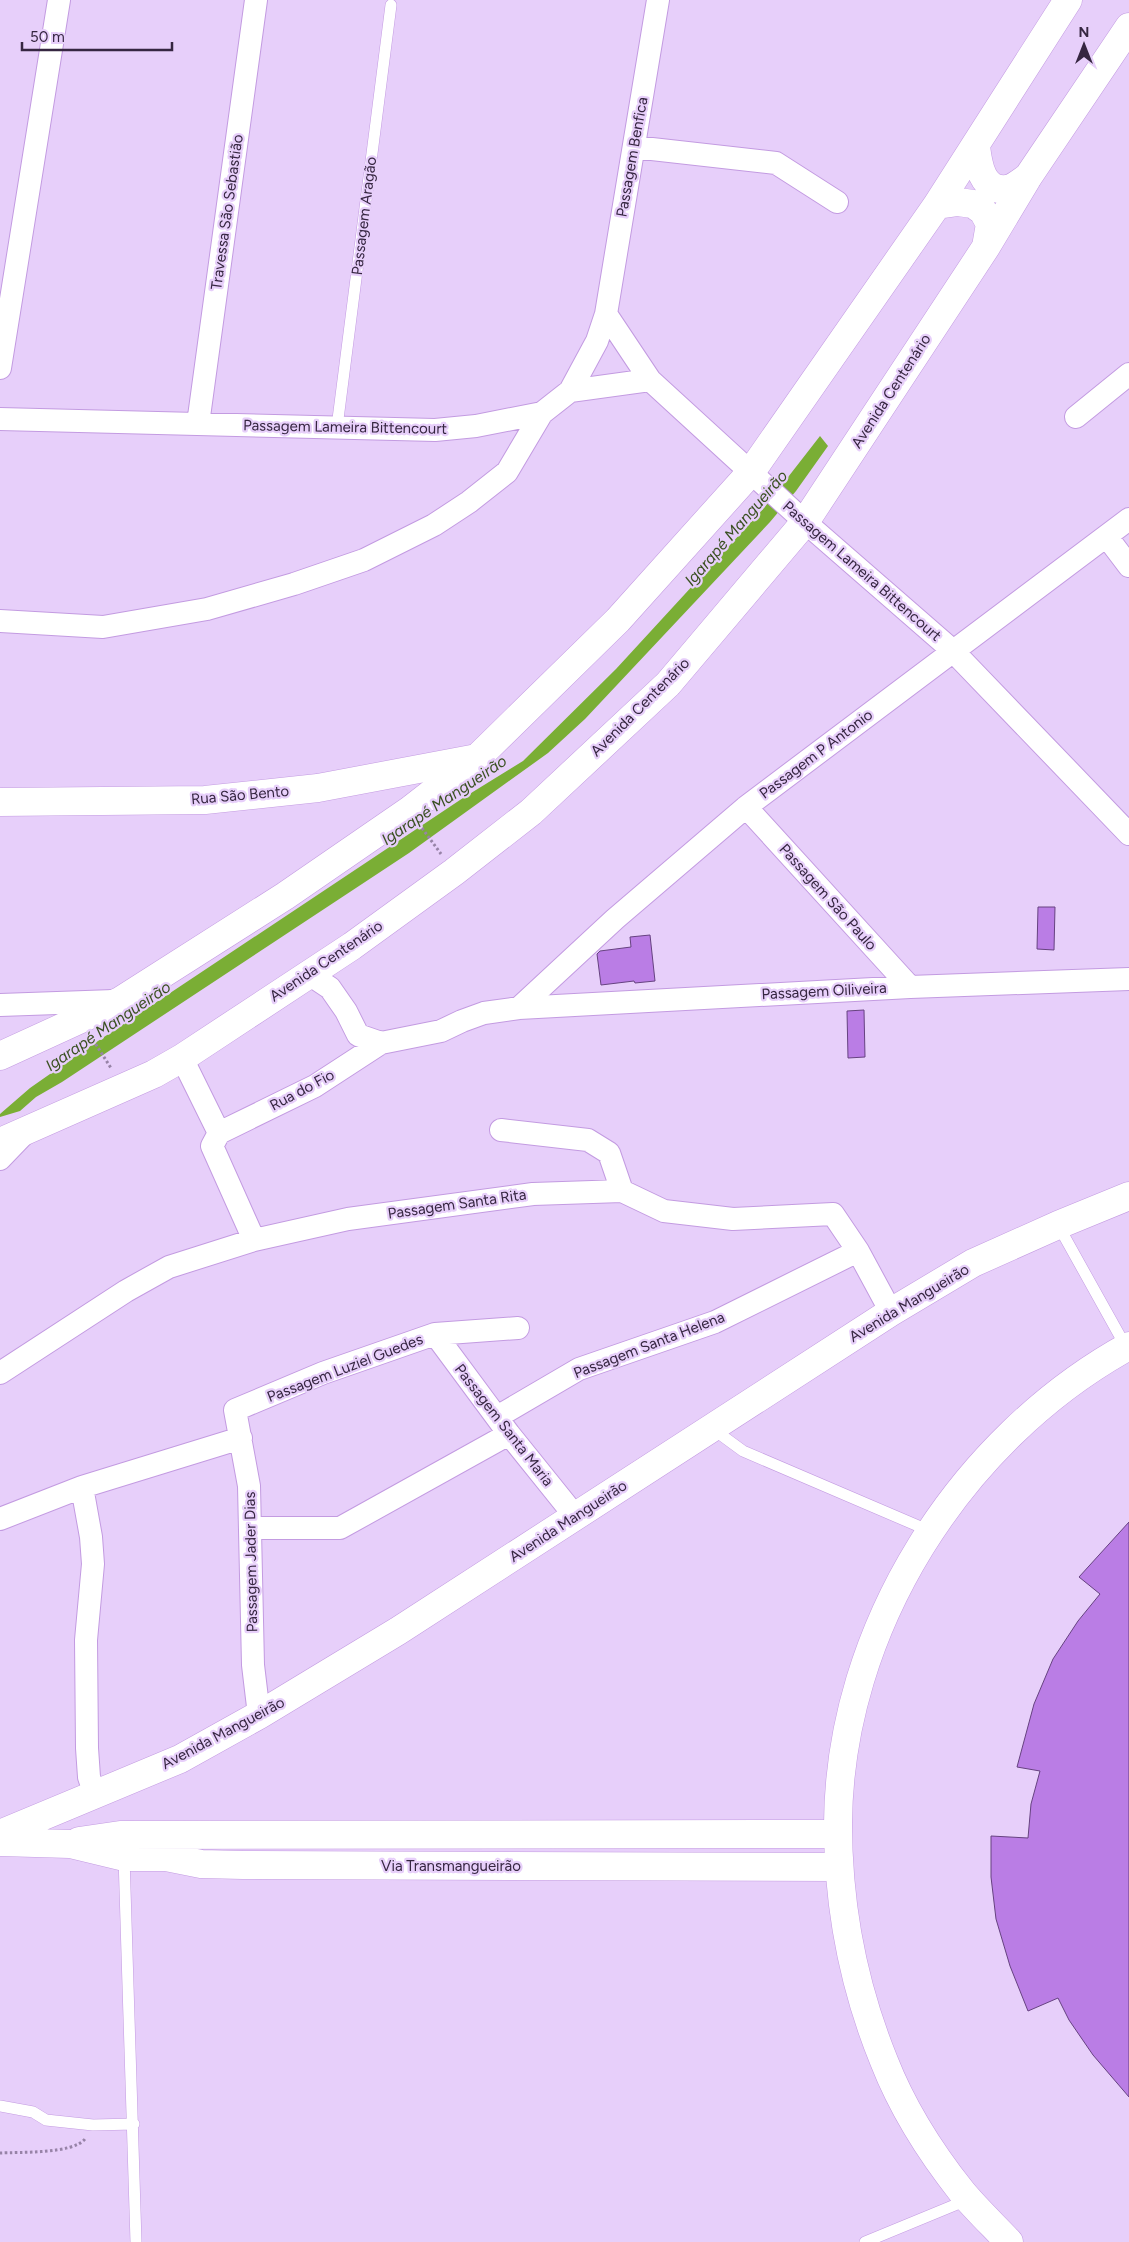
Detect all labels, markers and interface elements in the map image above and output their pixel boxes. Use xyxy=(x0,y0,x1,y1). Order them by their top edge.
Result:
scale bar xyxy=(22,20,172,52)
north arrow xyxy=(1059,20,1109,70)
text: N xyxy=(1079,24,1089,41)
text: 50 m xyxy=(30,28,65,46)
street label: Passagem Benfica xyxy=(613,95,651,219)
street label: Travessa São Sebastião xyxy=(207,133,247,291)
street label: Passagem Aragão xyxy=(348,155,380,276)
street label: Avenida Centenário xyxy=(847,330,935,451)
street label: Passagem Lameira Bittencourt xyxy=(243,416,447,438)
water label: Igarapé Mangueirão xyxy=(681,466,791,590)
street label: Passagem Lameira Bittencourt xyxy=(779,497,945,645)
street label: Avenida Centenário xyxy=(587,654,693,760)
street label: Passagem P Antonio xyxy=(756,705,876,802)
water label: Igarapé Mangueirão xyxy=(378,751,510,849)
street label: Rua São Bento xyxy=(190,782,290,808)
street label: Passagem São Paulo xyxy=(775,840,881,954)
street label: Avenida Centenário xyxy=(266,916,386,1005)
water label: Igarapé Mangueirão xyxy=(42,977,174,1075)
street label: Passagem Oiliveira xyxy=(761,979,887,1003)
street label: Rua do Fio xyxy=(267,1065,338,1115)
street label: Passagem Santa Rita xyxy=(387,1185,527,1223)
street label: Avenida Mangueirão xyxy=(846,1260,972,1346)
street label: Passagem Santa Helena xyxy=(571,1308,727,1382)
street label: Passagem Luziel Guedes xyxy=(265,1330,425,1406)
street label: Passagem Santa Maria xyxy=(451,1360,557,1490)
street label: Avenida Mangueirão xyxy=(506,1476,630,1566)
street label: Passagem Jader Dias xyxy=(241,1491,261,1633)
street label: Avenida Mangueirão xyxy=(158,1693,288,1773)
street label: Via Transmangueirão xyxy=(381,1857,521,1875)

